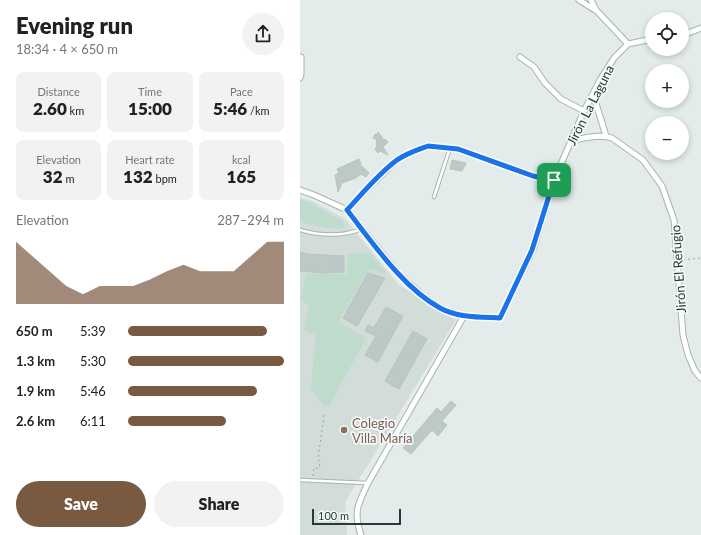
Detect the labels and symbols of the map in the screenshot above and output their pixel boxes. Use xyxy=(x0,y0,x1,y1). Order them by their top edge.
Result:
street label: Jirón La Laguna xyxy=(563,62,617,148)
pin xyxy=(537,163,571,197)
street label: Jirón El Refugio xyxy=(667,224,689,314)
place label: Colegio Villa María xyxy=(352,415,413,446)
marker: Colegio Villa María xyxy=(339,425,349,435)
scale bar xyxy=(312,507,401,526)

